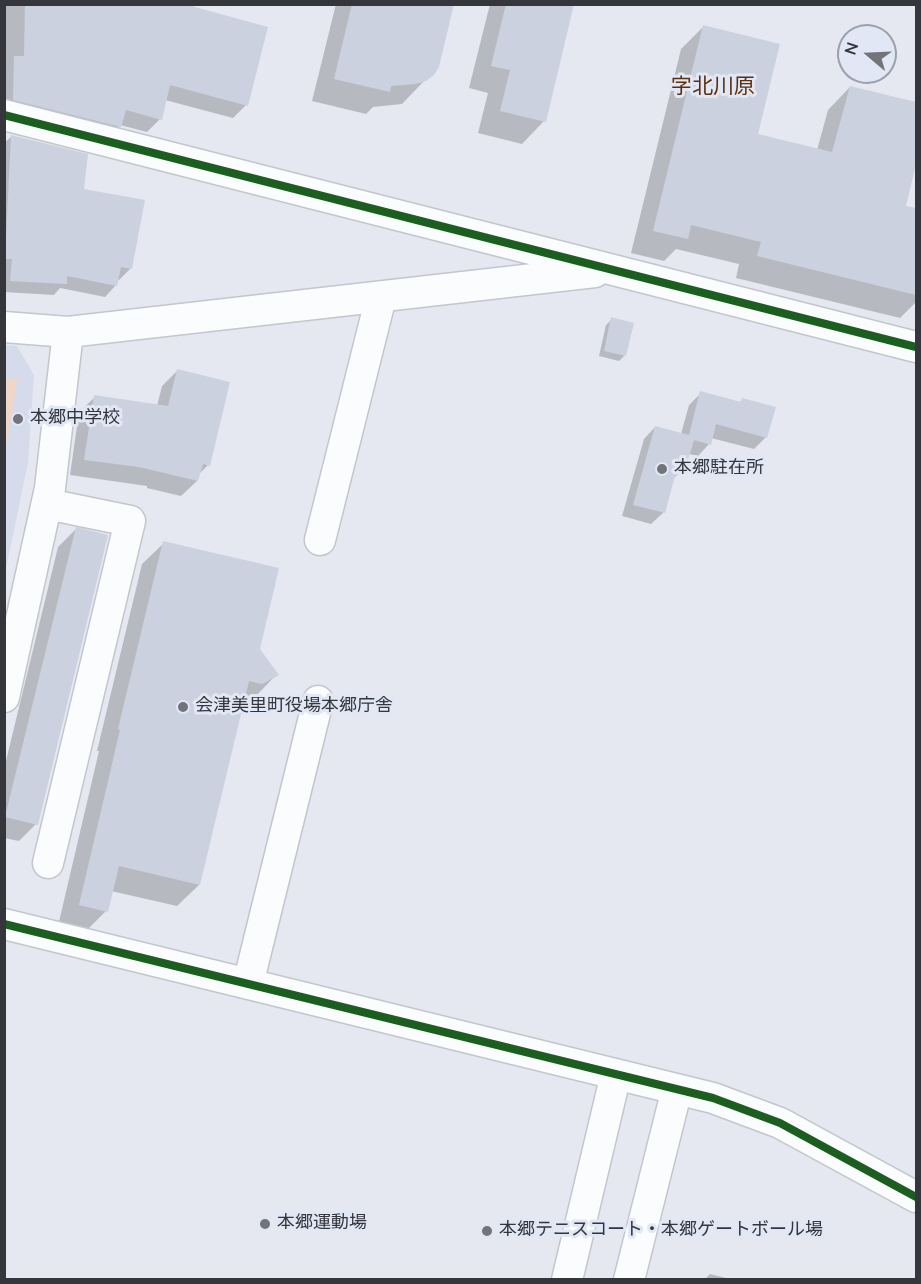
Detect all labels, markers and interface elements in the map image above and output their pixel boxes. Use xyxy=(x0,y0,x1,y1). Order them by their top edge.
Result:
north arrow xyxy=(837,24,897,84)
text: N xyxy=(840,40,864,58)
district label: 字北川原 xyxy=(671,75,755,101)
place label: 本郷中学校 xyxy=(30,408,120,430)
marker: 本郷中学校 xyxy=(11,412,25,426)
place label: 本郷駐在所 xyxy=(674,458,764,480)
marker: 本郷駐在所 xyxy=(655,462,669,476)
place label: 会津美里町役場本郷庁舎 xyxy=(195,696,393,718)
marker: 会津美里町役場本郷庁舎 xyxy=(176,700,190,714)
place label: 本郷運動場 xyxy=(277,1213,367,1235)
marker: 本郷運動場 xyxy=(258,1217,272,1231)
place label: 本郷テニスコート・本郷ゲートボール場 xyxy=(499,1220,823,1242)
marker: 本郷テニスコート・本郷ゲートボール場 xyxy=(480,1224,494,1238)

